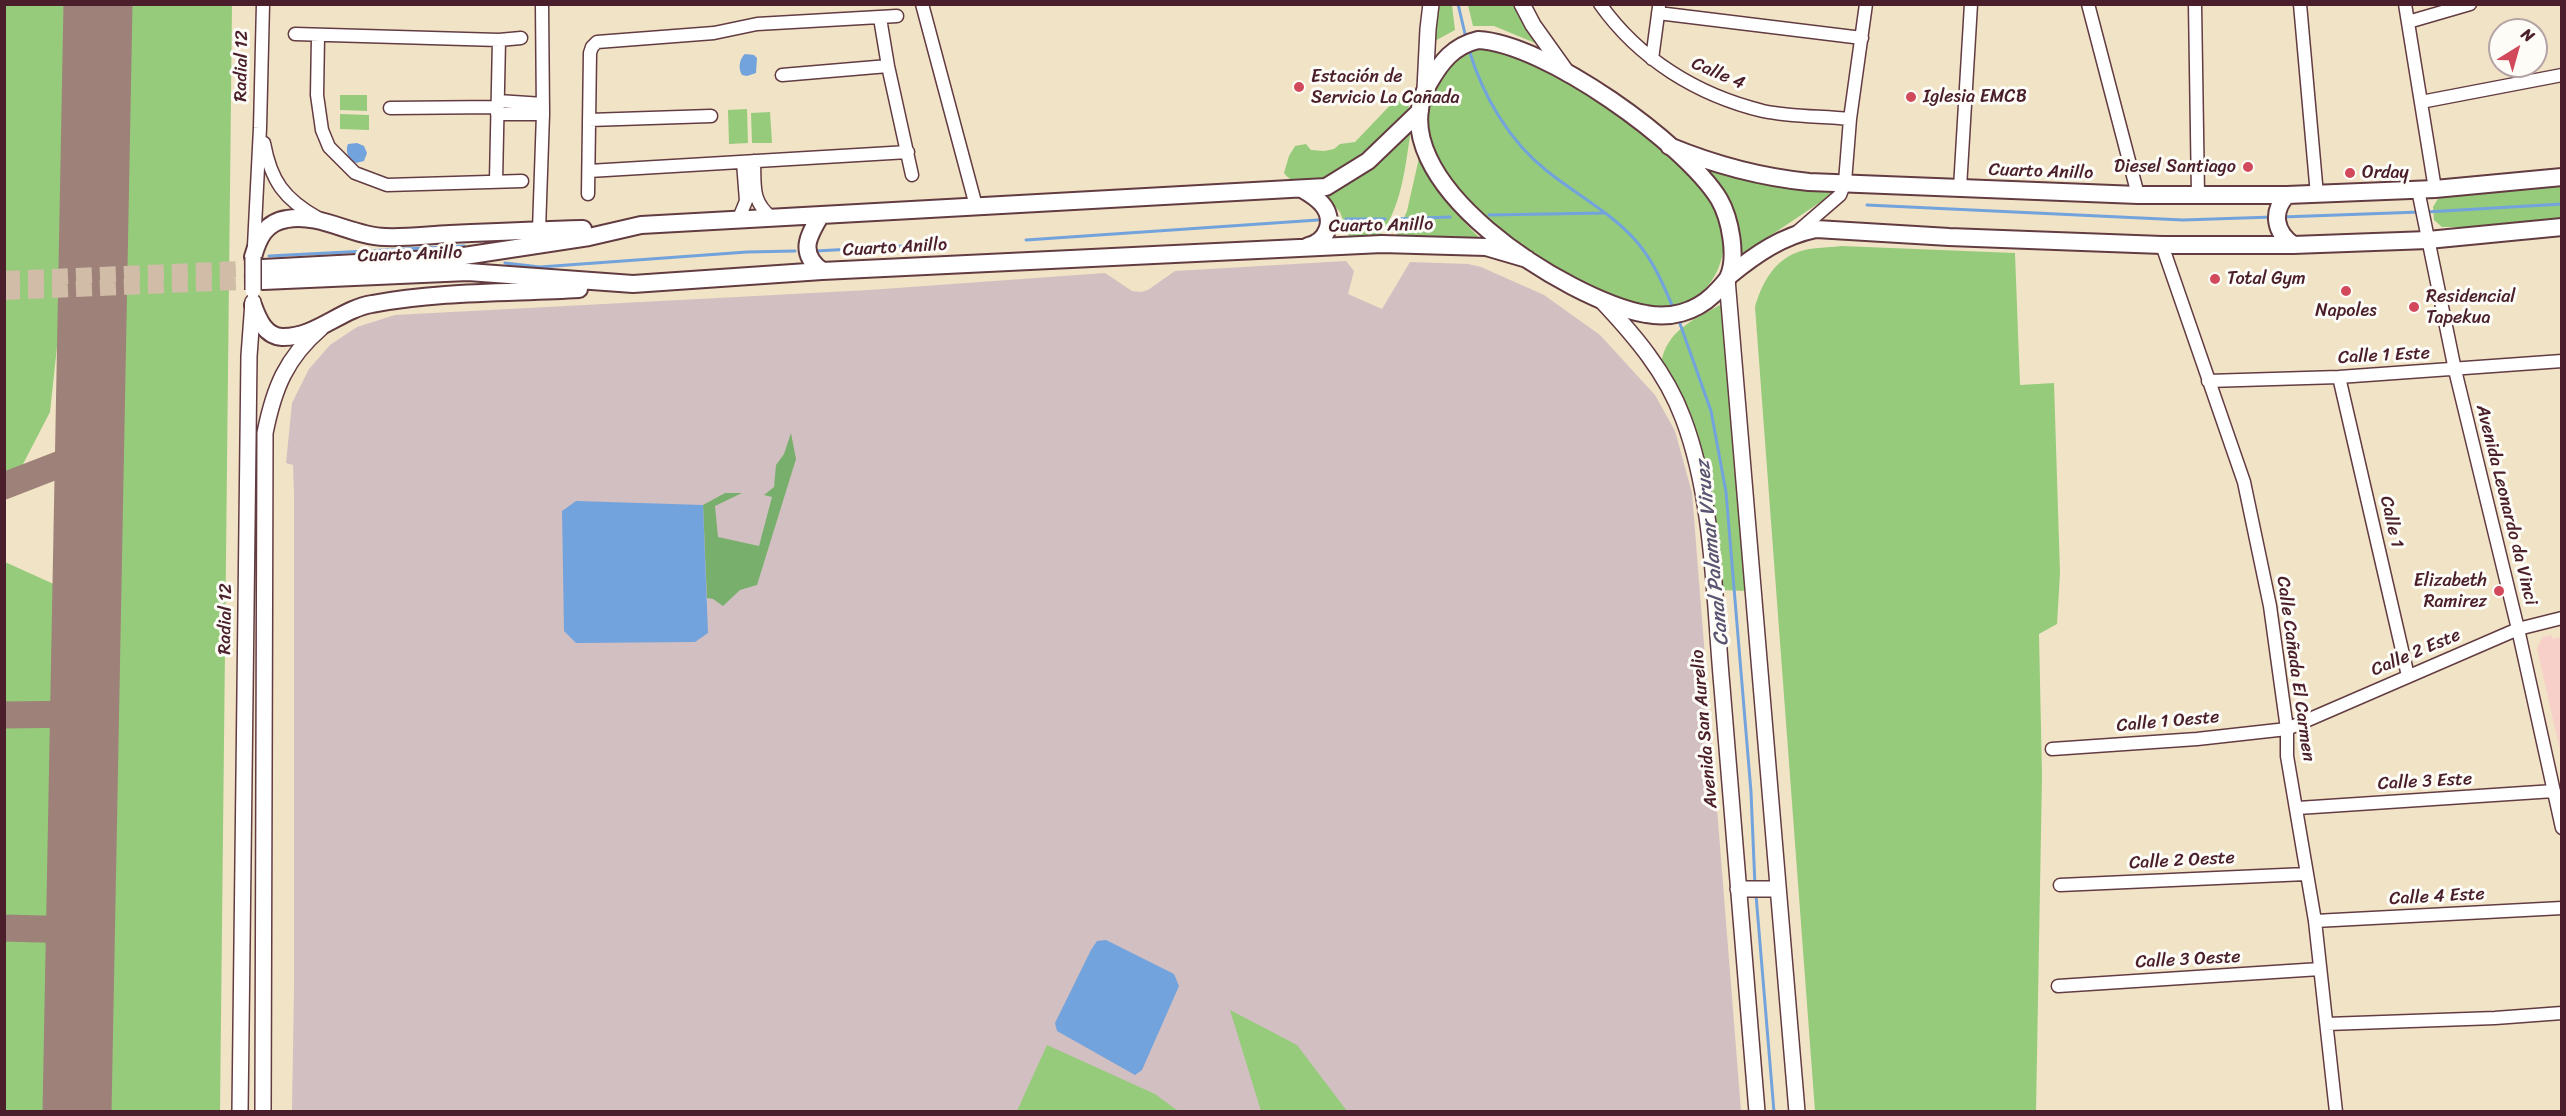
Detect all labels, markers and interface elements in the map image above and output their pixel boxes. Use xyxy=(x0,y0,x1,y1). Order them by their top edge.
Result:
north arrow xyxy=(2488,18,2548,78)
text: N xyxy=(2515,20,2541,50)
street label: Radial 12 xyxy=(231,30,253,102)
street label: Calle 4 xyxy=(1688,53,1748,95)
place label: Estación de Servicio La Cañada xyxy=(1311,66,1460,109)
marker: Estación de Servicio La Cañada xyxy=(1292,80,1306,94)
place label: Iglesia EMCB xyxy=(1923,86,2027,108)
marker: Iglesia EMCB xyxy=(1904,90,1918,104)
place label: Diesel Santiago xyxy=(2114,156,2236,178)
street label: Cuarto Anillo xyxy=(1988,159,2094,185)
marker: Diesel Santiago xyxy=(2241,160,2255,174)
place label: Orday xyxy=(2362,162,2409,184)
marker: Orday xyxy=(2343,166,2357,180)
street label: Cuarto Anillo xyxy=(1329,214,1433,238)
street label: Cuarto Anillo xyxy=(842,234,948,262)
street label: Cuarto Anillo xyxy=(357,242,463,268)
place label: Total Gym xyxy=(2227,268,2306,290)
marker: Total Gym xyxy=(2208,272,2222,286)
marker: Napoles xyxy=(2339,284,2353,298)
place label: Residencial Tapekua xyxy=(2426,286,2515,328)
place label: Napoles xyxy=(2315,300,2377,322)
marker: Residencial Tapekua xyxy=(2407,300,2421,314)
street label: Calle 1 Este xyxy=(2337,343,2431,369)
street label: Avenida Leonardo da Vinci xyxy=(2471,402,2541,608)
water label: Canal Palamar Viruez xyxy=(1691,459,1735,647)
street label: Calle 1 xyxy=(2375,494,2407,550)
place label: Elizabeth Ramirez xyxy=(2414,570,2487,612)
street label: Calle Cañada El Carmen xyxy=(2271,575,2319,763)
street label: Radial 12 xyxy=(215,583,237,655)
marker: Elizabeth Ramirez xyxy=(2492,584,2506,598)
street label: Calle 2 Este xyxy=(2368,625,2464,681)
street label: Avenida San Aurelio xyxy=(1687,649,1723,809)
street label: Calle 1 Oeste xyxy=(2116,707,2220,737)
street label: Calle 3 Este xyxy=(2377,769,2473,795)
street label: Calle 2 Oeste xyxy=(2129,847,2235,875)
street label: Calle 4 Este xyxy=(2389,884,2485,910)
street label: Calle 3 Oeste xyxy=(2135,946,2241,974)

